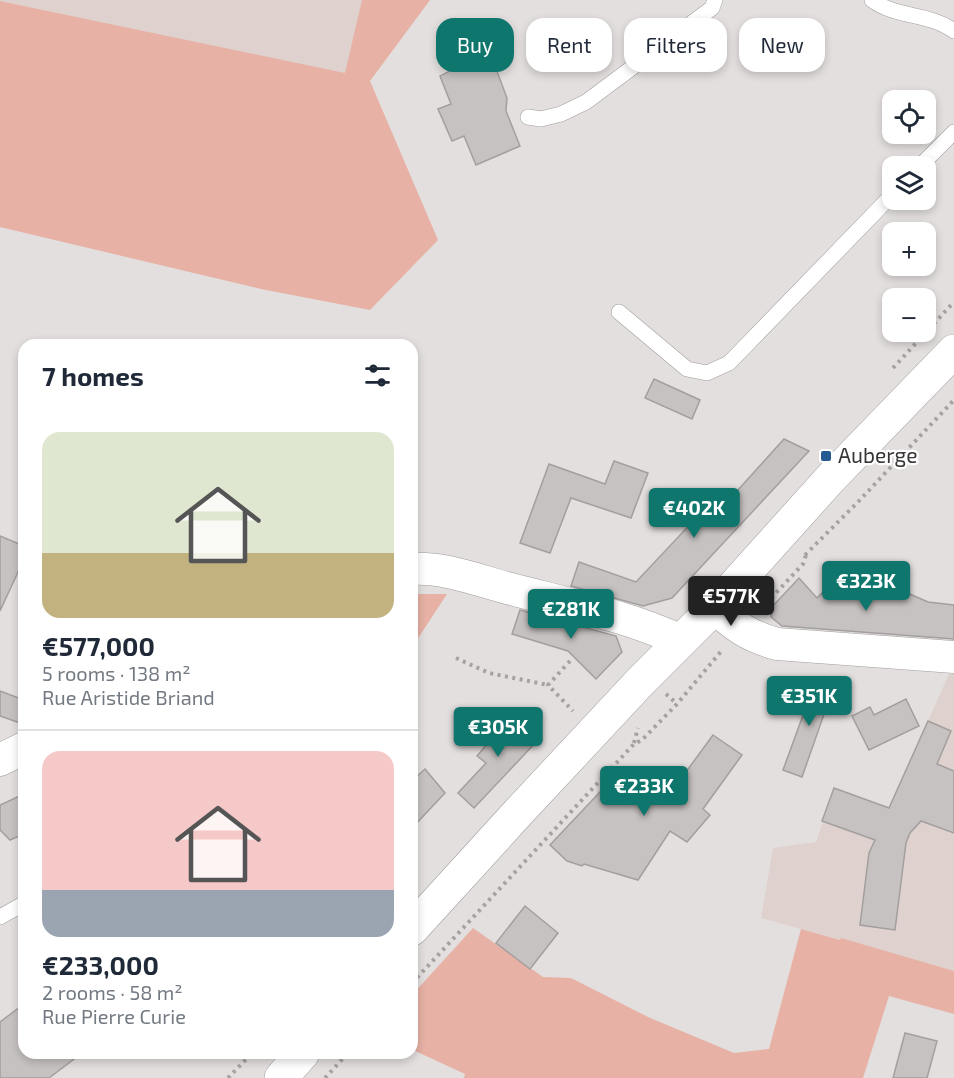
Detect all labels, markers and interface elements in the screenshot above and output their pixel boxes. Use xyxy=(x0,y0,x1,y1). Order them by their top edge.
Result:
chip: Buy xyxy=(436,18,514,72)
chip: Rent xyxy=(526,18,612,72)
chip: Filters xyxy=(624,18,727,72)
chip: New xyxy=(739,18,825,72)
map controls xyxy=(882,90,936,342)
button: locate xyxy=(882,90,936,144)
button: layers xyxy=(882,156,936,210)
button: + xyxy=(882,222,936,276)
button: − xyxy=(882,288,936,342)
icon: filters xyxy=(361,359,394,392)
text: 7 homes xyxy=(42,360,144,391)
place label: Auberge xyxy=(838,442,918,467)
marker: Auberge xyxy=(819,449,833,463)
icon: home xyxy=(164,471,272,579)
pin: €402K xyxy=(652,488,736,539)
text: €402K xyxy=(663,495,725,519)
pin: €323K xyxy=(824,561,908,612)
text: €323K xyxy=(836,568,896,592)
pin: €577K xyxy=(689,576,773,627)
text: €577K xyxy=(702,583,760,607)
pin: €281K xyxy=(529,589,613,640)
text: €281K xyxy=(542,596,600,620)
text: €577,000 xyxy=(42,630,155,661)
text: 5 rooms · 138 m² xyxy=(42,661,190,685)
pin: €351K xyxy=(767,676,851,727)
text: €351K xyxy=(781,683,837,707)
text: Rue Aristide Briand xyxy=(42,685,215,709)
pin: €305K xyxy=(456,707,540,758)
text: €305K xyxy=(468,714,528,738)
pin: €233K xyxy=(602,766,686,817)
text: €233K xyxy=(614,773,674,797)
icon: home xyxy=(164,790,272,898)
text: €233,000 xyxy=(42,949,159,980)
text: 2 rooms · 58 m² xyxy=(42,980,183,1004)
text: Rue Pierre Curie xyxy=(42,1004,186,1028)

